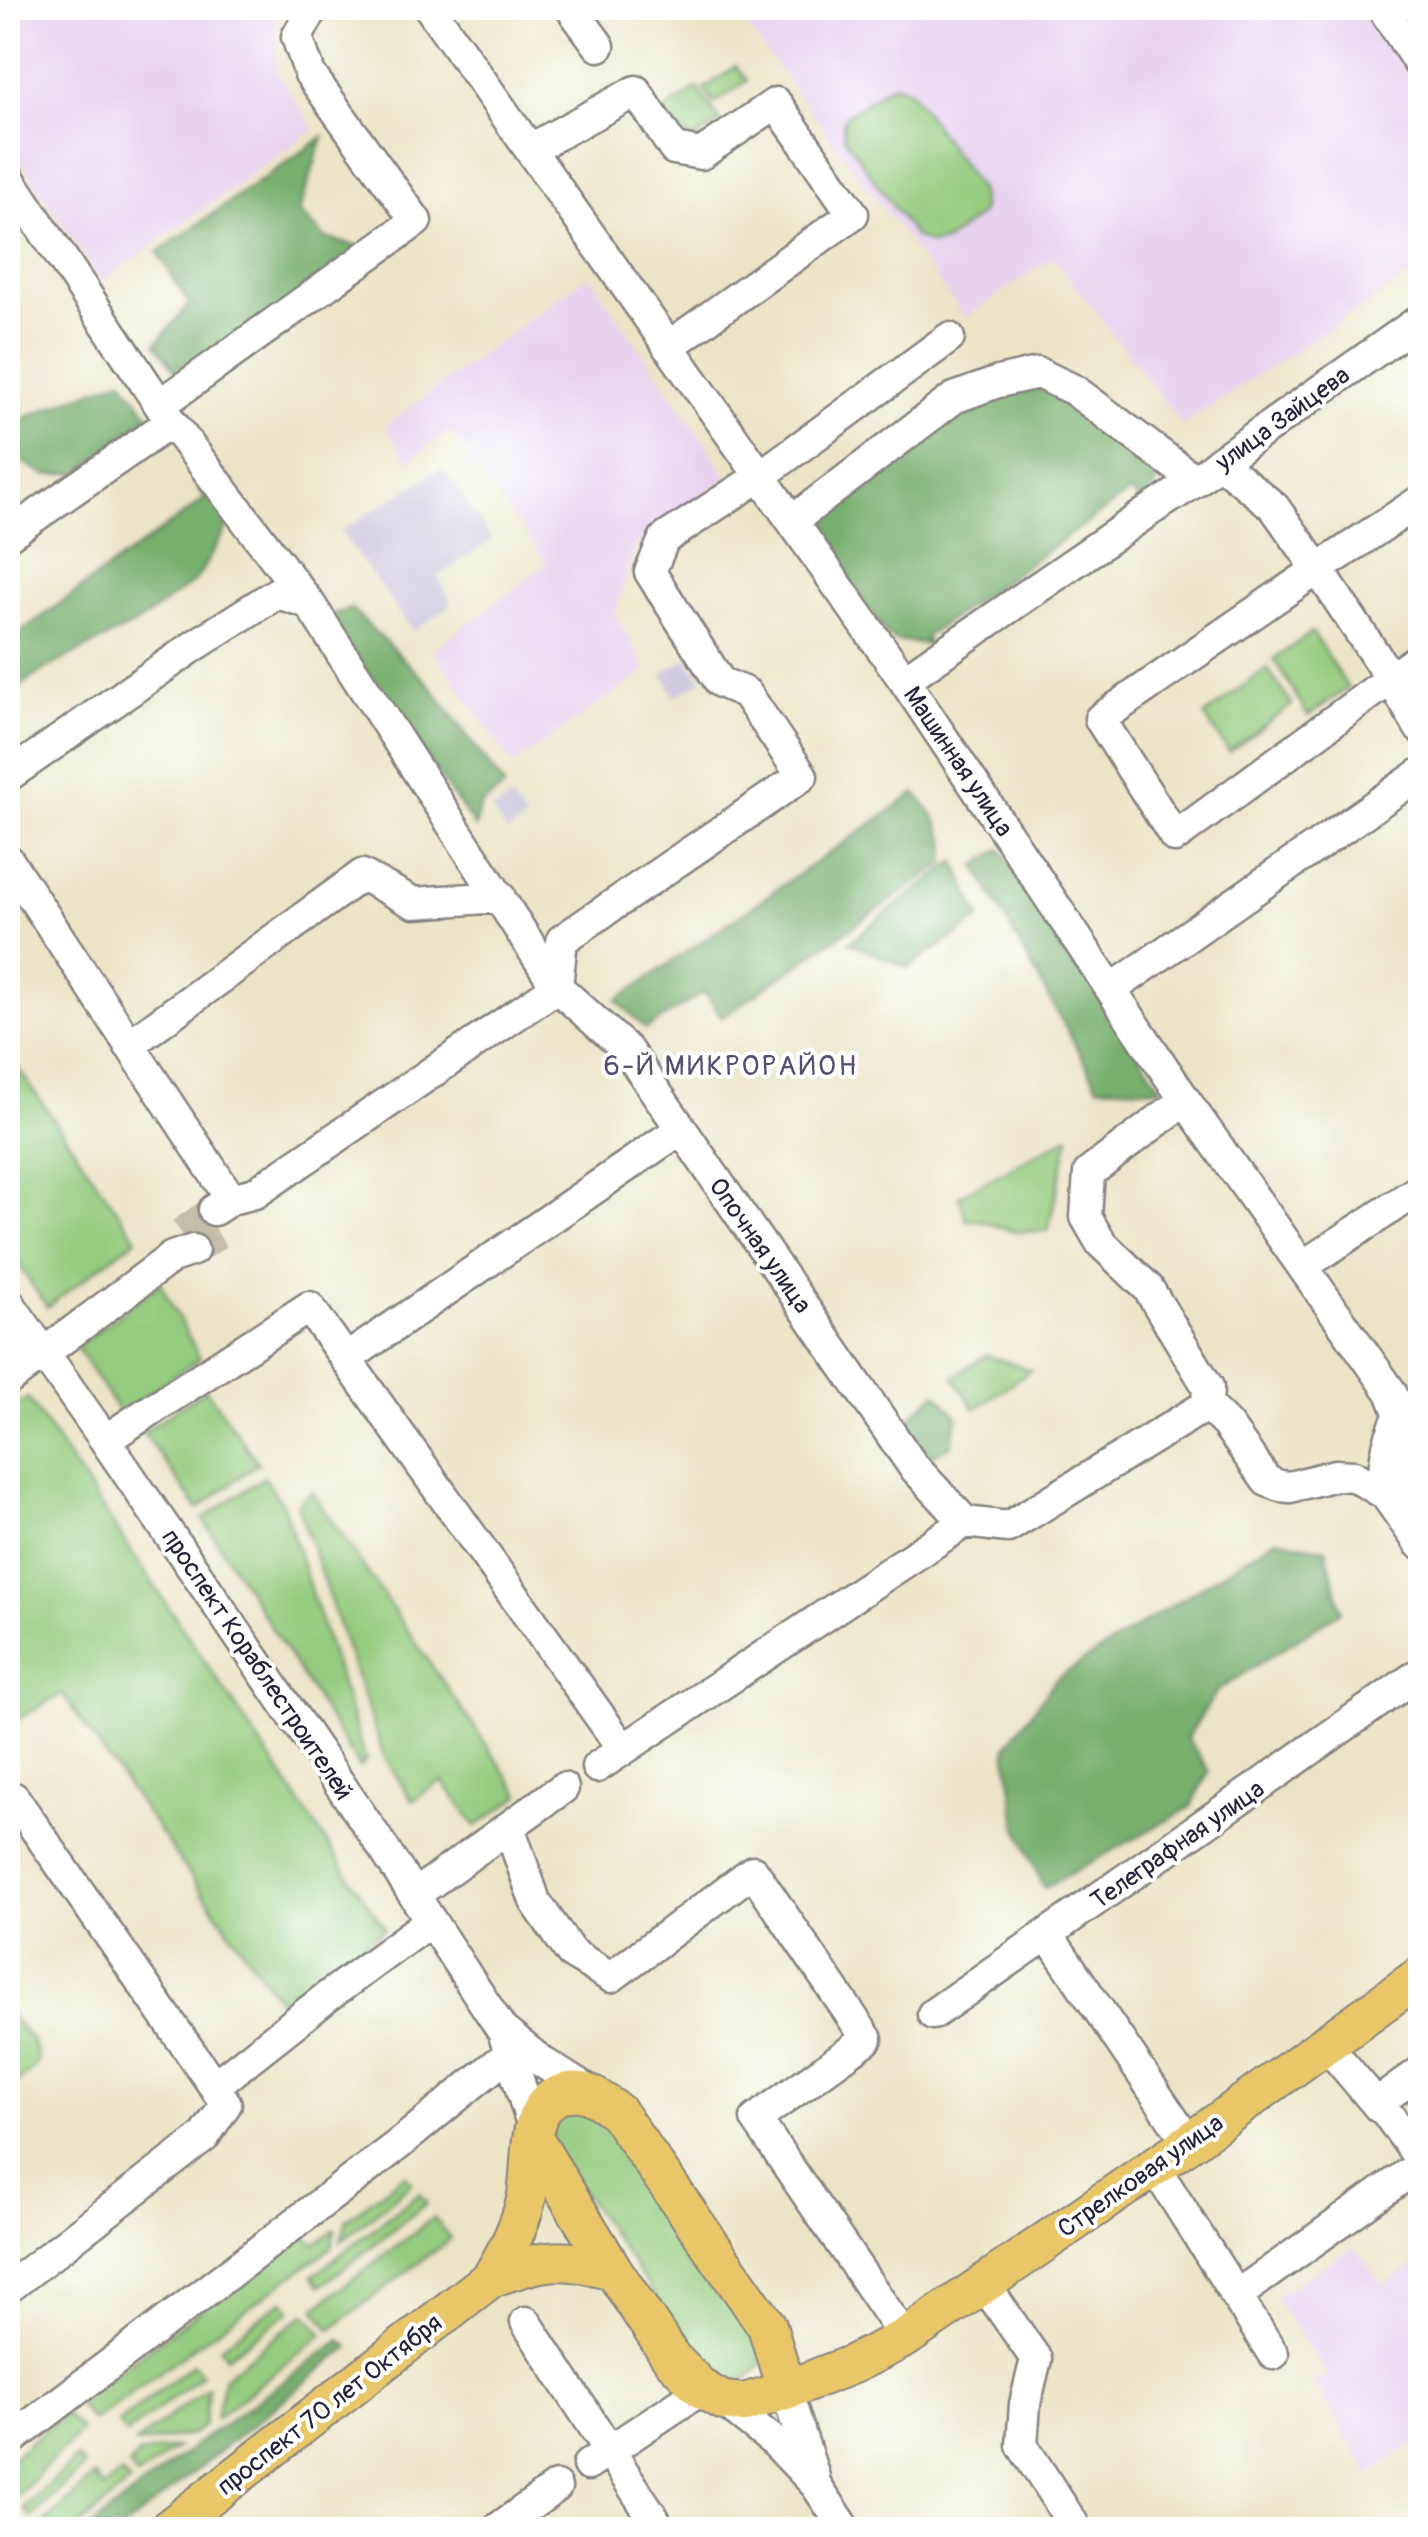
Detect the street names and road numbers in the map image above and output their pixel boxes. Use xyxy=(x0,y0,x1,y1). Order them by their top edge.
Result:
street label: улица Зайцева xyxy=(1209,360,1356,479)
street label: Машинная улица xyxy=(896,681,1019,843)
street label: Опочная улица xyxy=(702,1172,818,1320)
street label: проспект Кораблестроителей xyxy=(154,1523,359,1806)
street label: Телеграфная улица xyxy=(1085,1774,1271,1917)
street label: Стрелковая улица xyxy=(1052,2108,1230,2245)
street label: проспект 70 лет Октября xyxy=(211,2308,448,2503)

